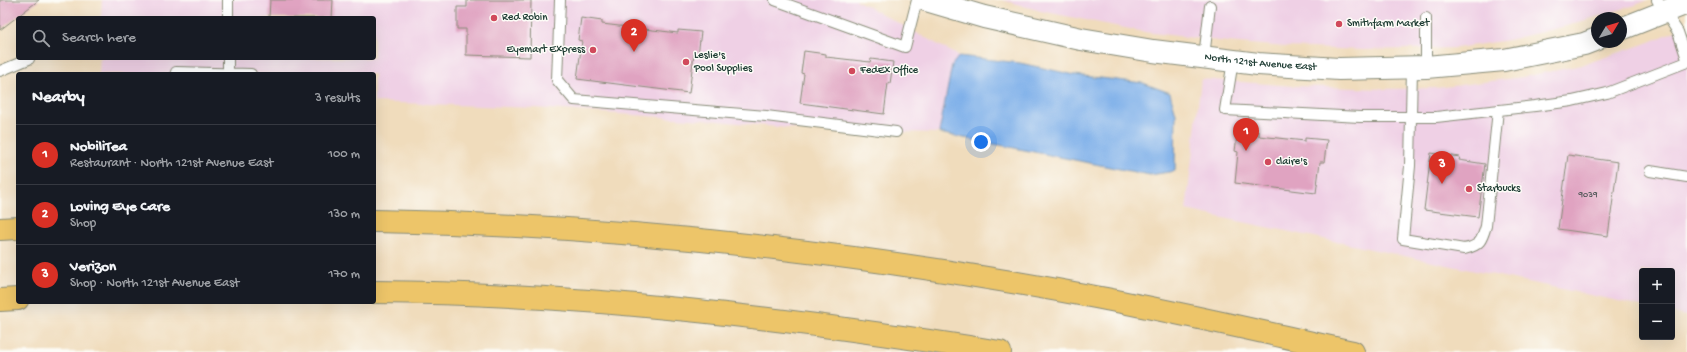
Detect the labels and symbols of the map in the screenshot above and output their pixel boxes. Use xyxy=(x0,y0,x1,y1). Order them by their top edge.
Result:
place label: Red Robin xyxy=(502,12,548,24)
north arrow xyxy=(1591,12,1627,48)
marker: Red Robin xyxy=(489,13,499,23)
place label: Smithfarm Market xyxy=(1347,17,1431,30)
pin: 2 xyxy=(621,19,647,52)
marker: Smithfarm Market xyxy=(1334,19,1344,29)
place label: Eyemart Express xyxy=(506,44,586,56)
marker: Eyemart Express xyxy=(588,45,598,55)
place label: Leslie's Pool Supplies xyxy=(693,50,753,75)
street label: North 121st Avenue East xyxy=(1204,51,1318,74)
marker: Leslie's Pool Supplies xyxy=(681,57,691,67)
place label: FedEx Office xyxy=(859,64,918,77)
marker: FedEx Office xyxy=(847,66,857,76)
pin: 1 xyxy=(1233,118,1259,151)
your location xyxy=(971,132,991,152)
pin: 3 xyxy=(1429,151,1455,184)
place label: claire's xyxy=(1276,156,1308,168)
marker: claire's xyxy=(1263,157,1273,167)
place label: Starbucks xyxy=(1477,183,1521,195)
marker: Starbucks xyxy=(1464,184,1474,194)
house number: 9039 xyxy=(1578,190,1598,201)

